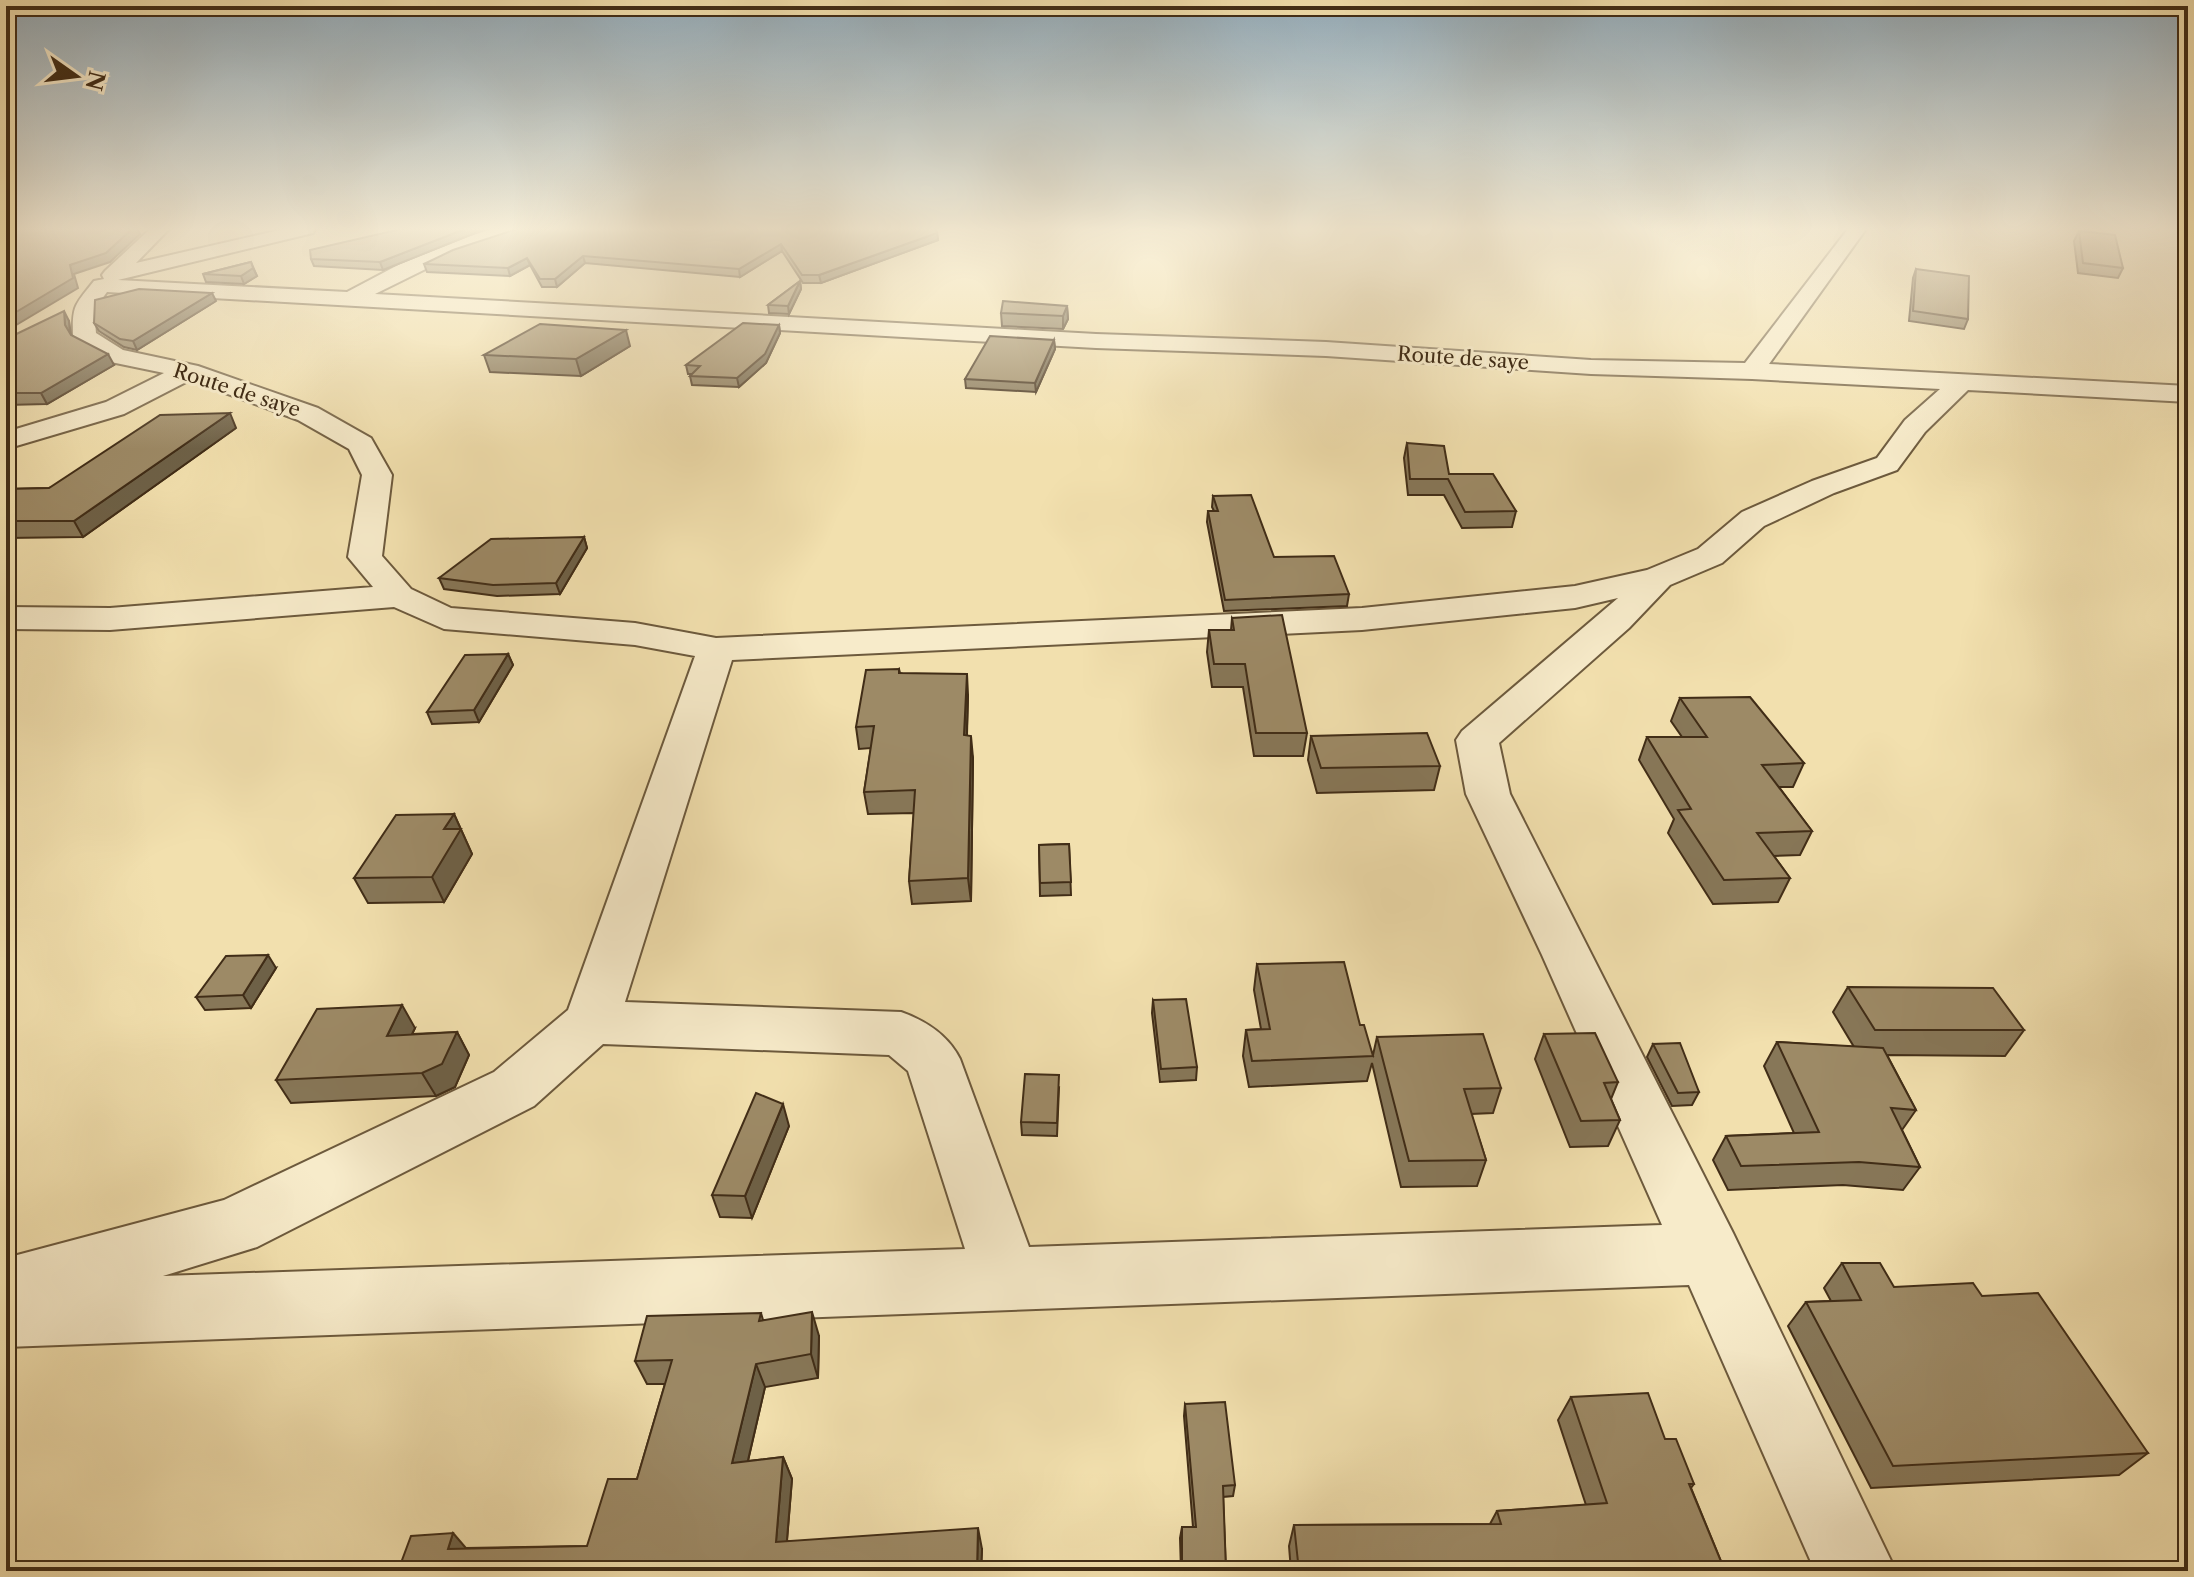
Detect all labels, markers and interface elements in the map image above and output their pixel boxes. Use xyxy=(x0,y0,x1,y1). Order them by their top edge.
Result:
north arrow xyxy=(36,36,116,116)
text: N xyxy=(80,68,110,93)
street label: Route de saye xyxy=(1396,341,1530,375)
street label: Route de saye xyxy=(171,358,303,422)

